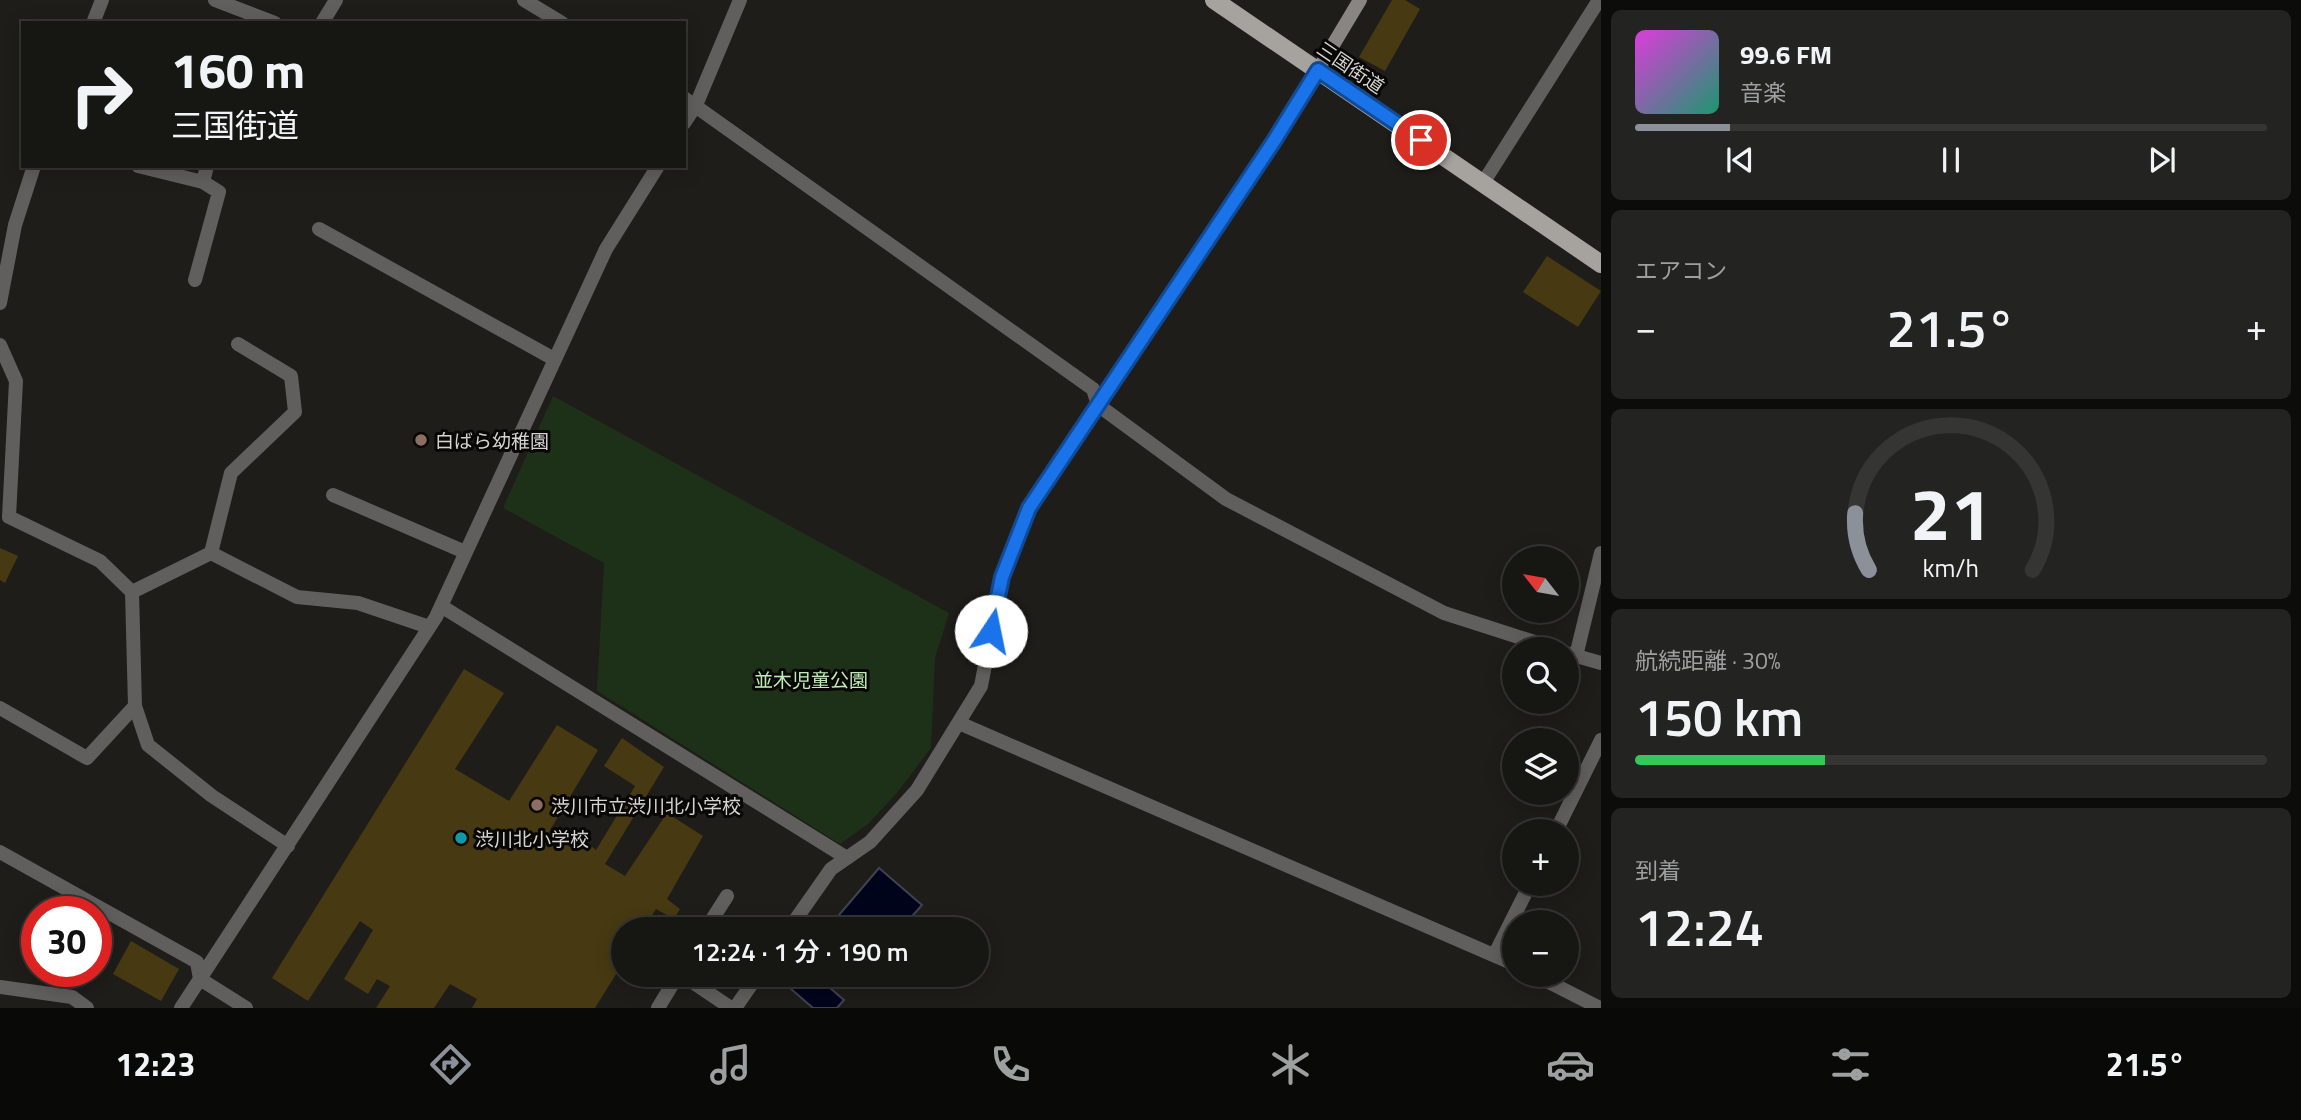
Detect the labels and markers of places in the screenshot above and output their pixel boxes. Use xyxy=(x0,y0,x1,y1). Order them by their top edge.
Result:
pin xyxy=(1391,110,1451,170)
place label: 白ばら幼稚園 xyxy=(435,426,549,455)
marker: 白ばら幼稚園 xyxy=(413,432,429,448)
place label: 渋川市立渋川北小学校 xyxy=(551,791,741,820)
marker: 渋川市立渋川北小学校 xyxy=(529,797,545,813)
place label: 渋川北小学校 xyxy=(475,824,589,853)
marker: 渋川北小学校 xyxy=(453,830,469,846)

